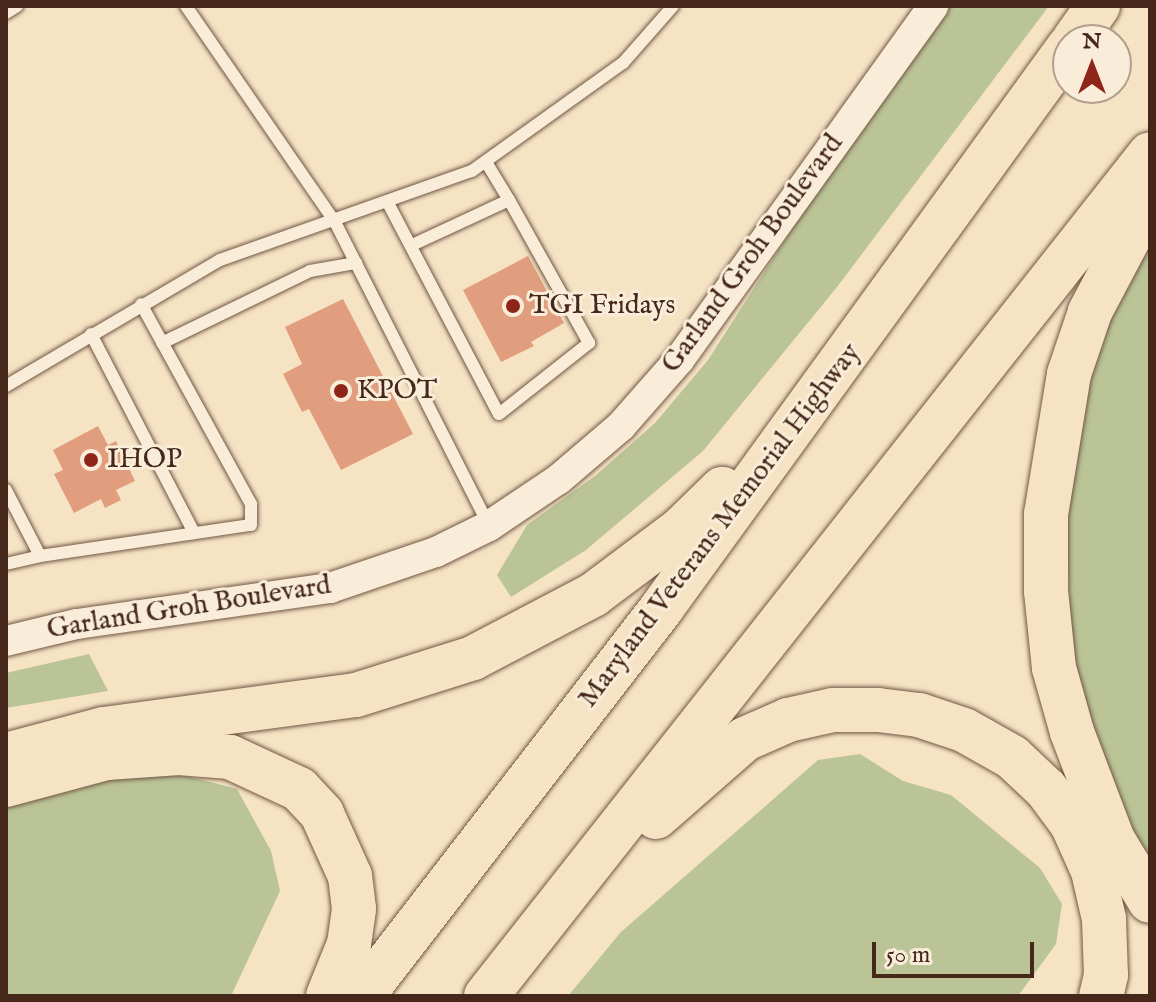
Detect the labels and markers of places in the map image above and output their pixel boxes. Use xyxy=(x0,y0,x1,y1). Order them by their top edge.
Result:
place label: TGI Fridays xyxy=(529,289,675,323)
marker: TGI Fridays xyxy=(504,297,522,315)
place label: KPOT xyxy=(357,374,437,408)
marker: KPOT xyxy=(332,382,350,400)
place label: IHOP xyxy=(107,443,182,477)
marker: IHOP xyxy=(82,451,100,469)

